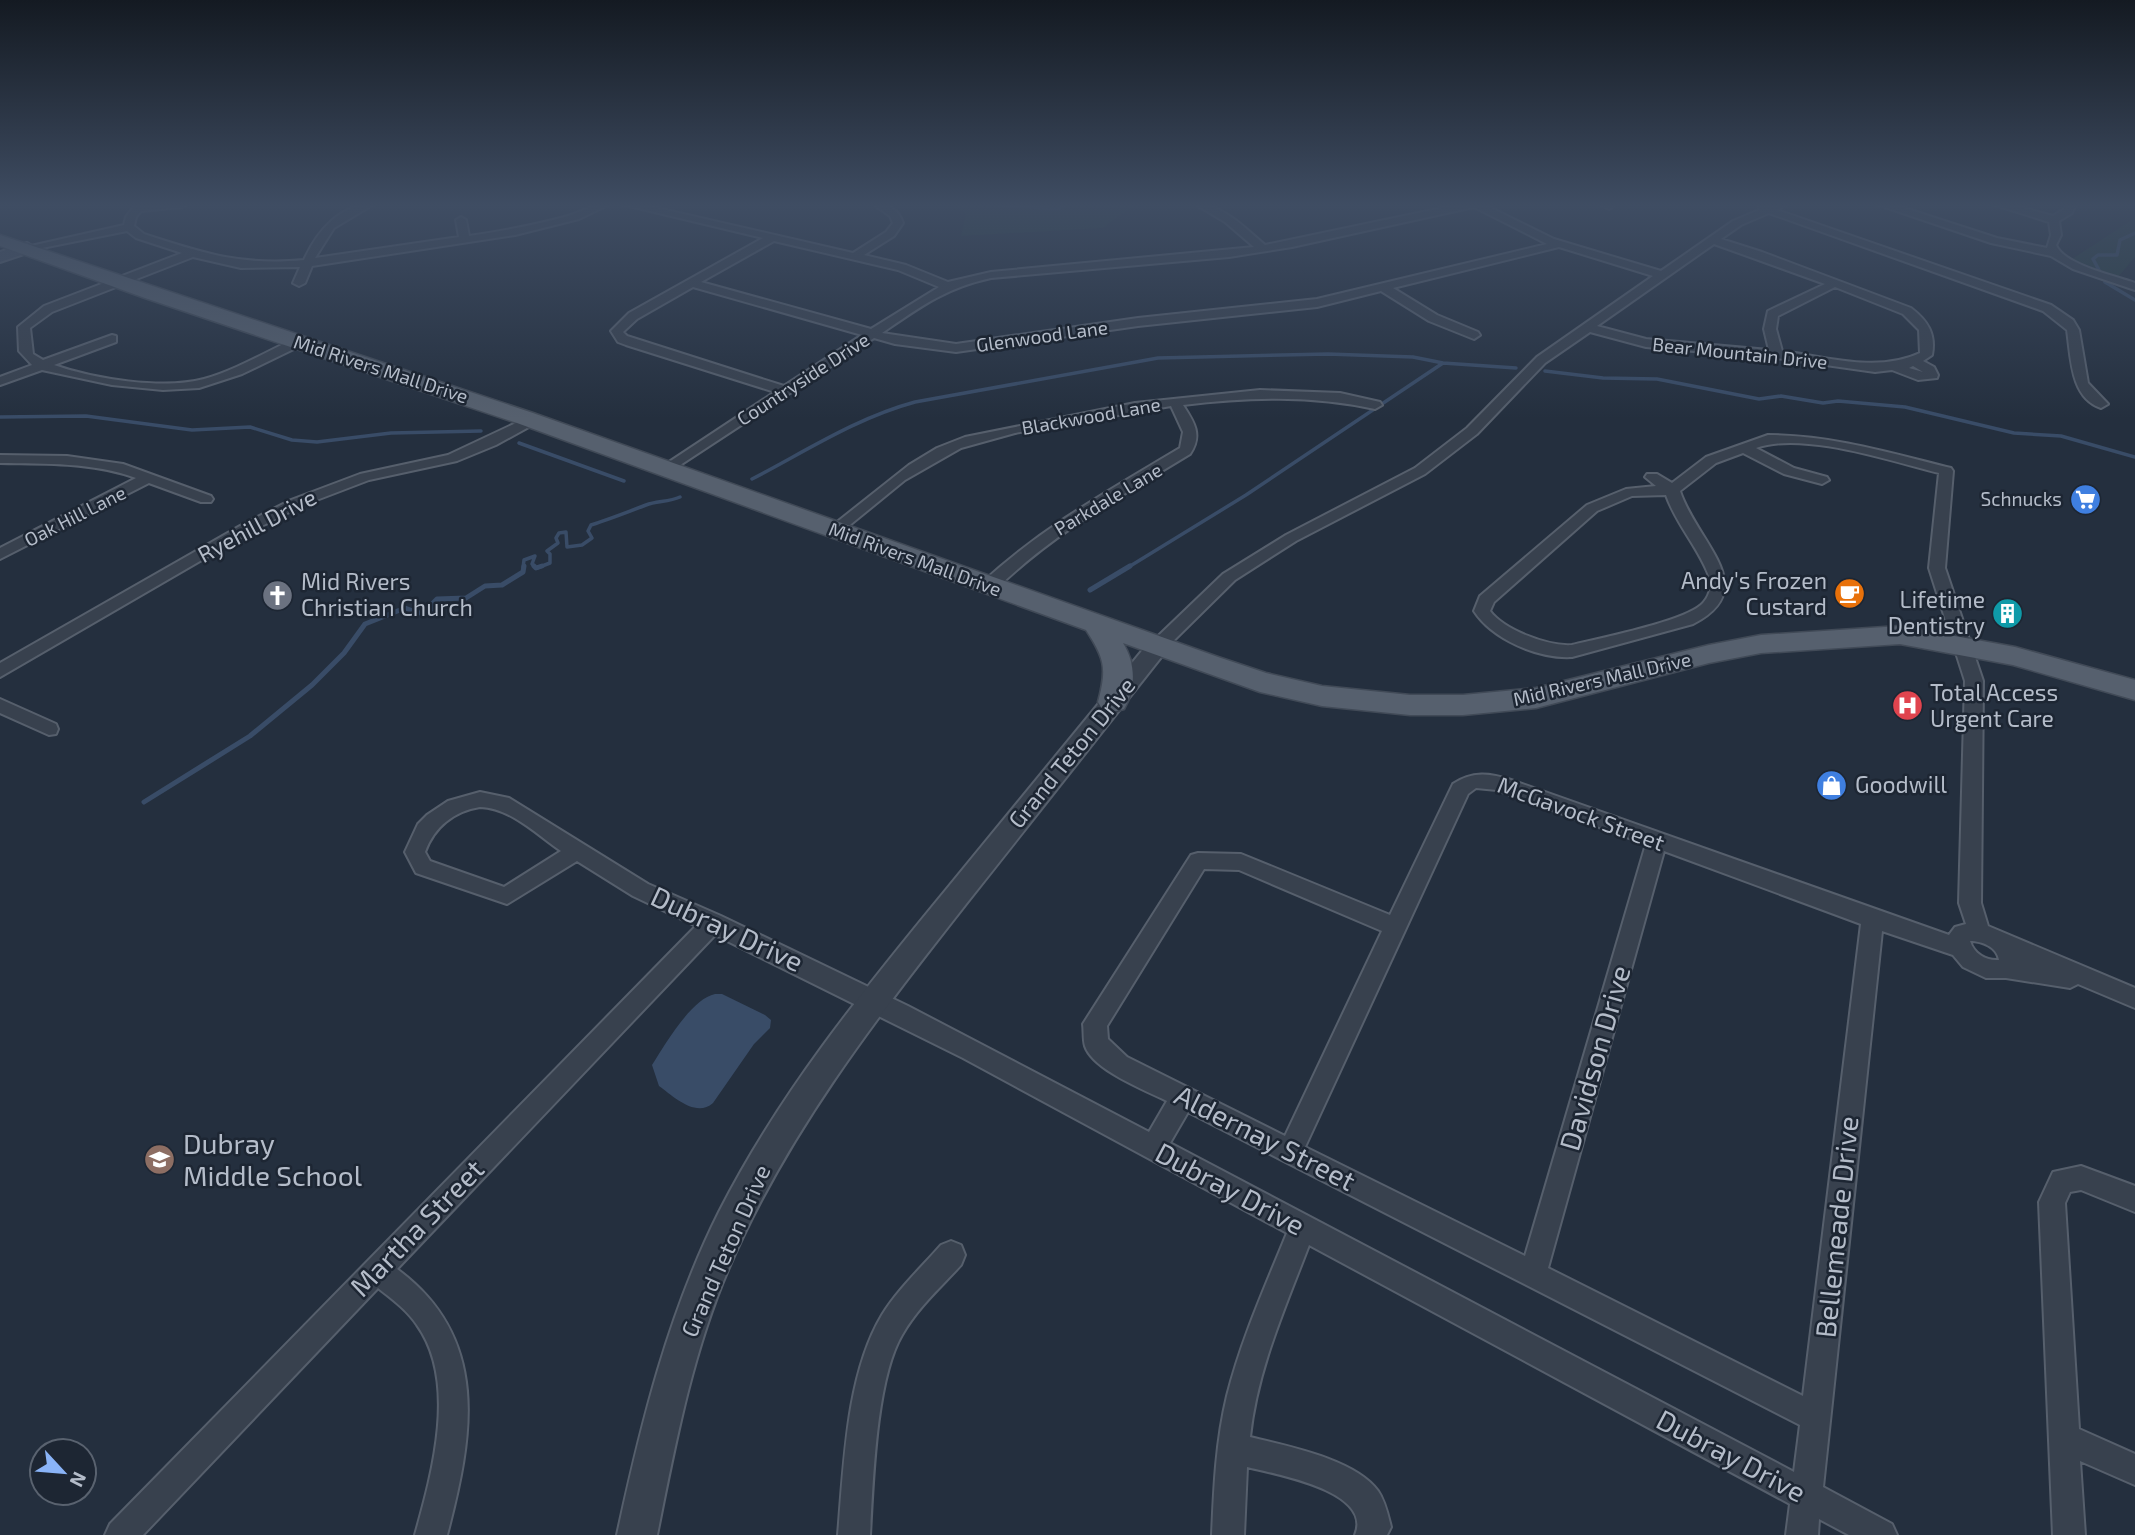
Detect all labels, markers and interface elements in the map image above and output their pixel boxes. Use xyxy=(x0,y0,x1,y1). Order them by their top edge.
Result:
street label: Glenwood Lane xyxy=(975,315,1109,356)
street label: Countryside Drive xyxy=(732,327,873,430)
street label: Mid Rivers Mall Drive xyxy=(291,329,471,408)
street label: Bear Mountain Drive xyxy=(1651,332,1829,373)
street label: Blackwood Lane xyxy=(1020,392,1162,439)
street label: Parkdale Lane xyxy=(1050,457,1166,540)
street label: Oak Hill Lane xyxy=(20,480,129,551)
street label: Ryehill Drive xyxy=(192,482,321,568)
supermarket icon: Schnucks xyxy=(2068,482,2102,516)
place label: Schnucks xyxy=(1981,487,2062,510)
street label: Mid Rivers Mall Drive xyxy=(826,517,1005,600)
place label: Andy's Frozen Custard xyxy=(1681,566,1827,620)
place label: Mid Rivers Christian Church xyxy=(301,567,473,621)
cafe icon: Andy's Frozen Custard xyxy=(1833,577,1867,611)
church icon: Mid Rivers Christian Church xyxy=(261,578,295,612)
place label: Lifetime Dentistry xyxy=(1888,585,1985,639)
building icon: Lifetime Dentistry xyxy=(1991,596,2025,630)
street label: Mid Rivers Mall Drive xyxy=(1511,647,1693,710)
street label: Grand Teton Drive xyxy=(1002,671,1140,833)
place label: Total Access Urgent Care xyxy=(1930,678,2058,732)
hospital icon: Total Access Urgent Care xyxy=(1890,689,1924,723)
shop icon: Goodwill xyxy=(1815,768,1849,802)
street label: McGavock Street xyxy=(1494,770,1669,856)
place label: Goodwill xyxy=(1855,770,1947,798)
street label: Dubray Drive xyxy=(646,878,809,978)
street label: Davidson Drive xyxy=(1551,961,1637,1154)
street label: Aldernay Street xyxy=(1170,1077,1361,1197)
street label: Bellemeade Drive xyxy=(1807,1114,1865,1339)
place label: Dubray Middle School xyxy=(183,1126,363,1192)
street label: Dubray Drive xyxy=(1150,1135,1311,1242)
school or university icon: Dubray Middle School xyxy=(143,1143,177,1177)
street label: Martha Street xyxy=(342,1152,490,1303)
street label: Grand Teton Drive xyxy=(675,1160,776,1341)
street label: Dubray Drive xyxy=(1651,1402,1812,1509)
north arrow xyxy=(28,1437,98,1507)
text: N xyxy=(65,1468,92,1491)

